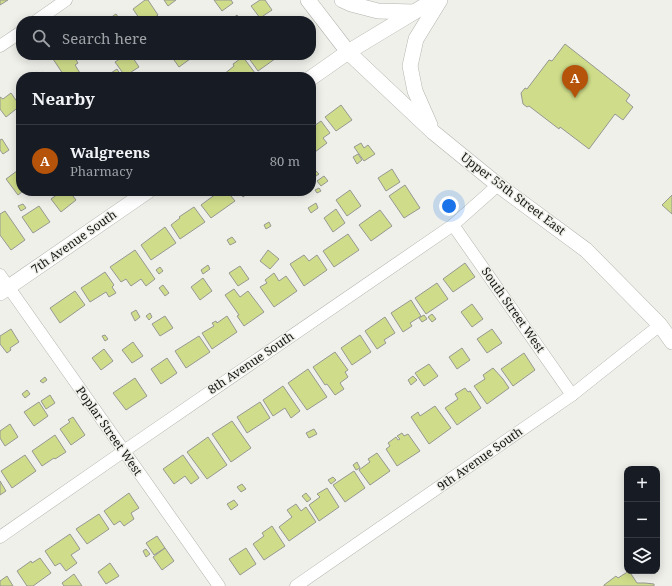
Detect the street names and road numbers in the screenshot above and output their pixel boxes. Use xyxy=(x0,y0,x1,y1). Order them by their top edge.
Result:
street label: Upper 55th Street East xyxy=(457,148,569,239)
street label: 7th Avenue South xyxy=(28,206,120,277)
street label: South Street West xyxy=(478,264,549,356)
street label: 8th Avenue South xyxy=(204,327,297,398)
street label: Poplar Street West xyxy=(72,383,147,479)
street label: 9th Avenue South xyxy=(434,423,526,494)

